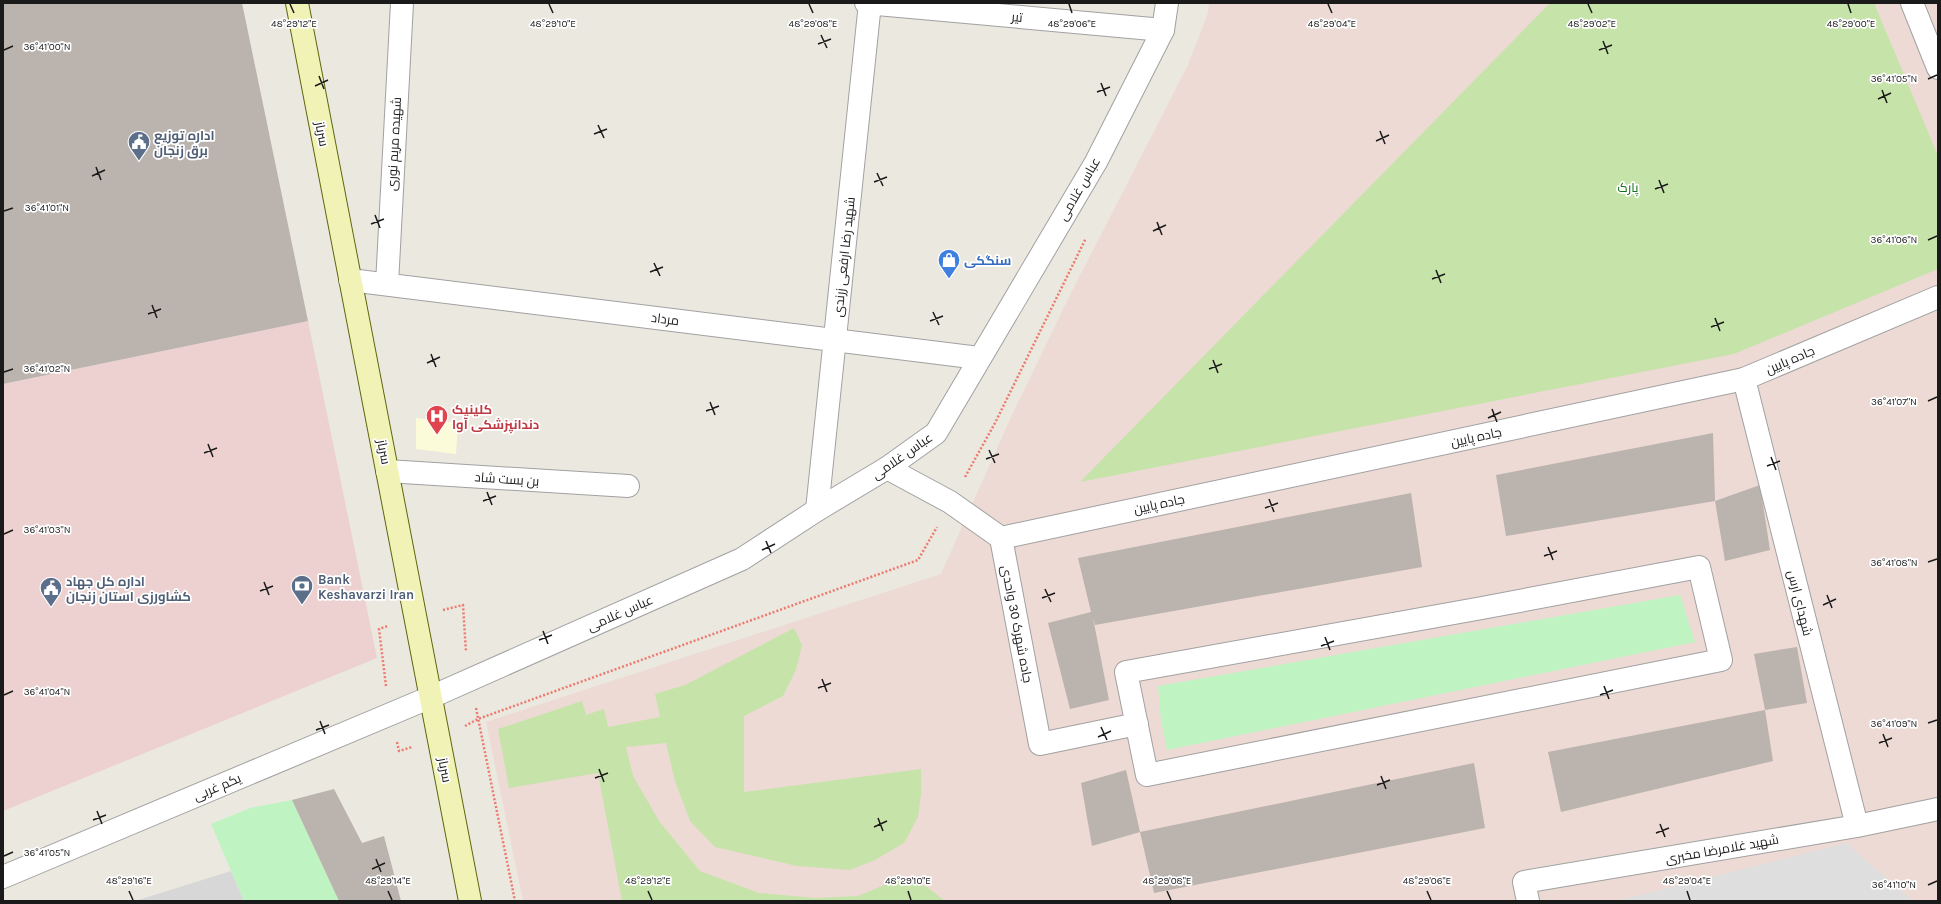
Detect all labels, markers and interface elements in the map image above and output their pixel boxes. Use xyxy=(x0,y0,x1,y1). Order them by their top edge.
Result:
street label: تیر xyxy=(1010,9,1024,25)
text: 48°29'12"E xyxy=(271,18,317,30)
text: 48°29'10"E xyxy=(530,18,576,30)
text: 48°29'08"E xyxy=(789,18,837,30)
text: 48°29'06"E xyxy=(1048,18,1096,30)
text: 48°29'04"E xyxy=(1308,18,1356,30)
text: 48°29'02"E xyxy=(1568,18,1616,30)
text: 48°29'00"E xyxy=(1827,18,1875,30)
text: 36°41'00"N xyxy=(23,41,71,53)
text: 36°41'05"N xyxy=(1871,73,1917,85)
street label: شهیده مریم نوری xyxy=(384,97,406,192)
street label: سرباز xyxy=(312,119,332,148)
place label: اداره توزیع برق زنجان xyxy=(154,128,215,159)
public building icon: اداره توزیع برق زنجان xyxy=(126,129,152,162)
street label: عباس غلامی xyxy=(1055,155,1103,223)
park label: پارک xyxy=(1618,180,1639,197)
street label: شهید رضا ارفعی زرندی xyxy=(830,196,858,318)
text: 36°41'01"N xyxy=(25,202,69,214)
text: 36°41'06"N xyxy=(1871,234,1917,246)
shop icon: سنگکی xyxy=(936,247,962,280)
place label: سنگکی xyxy=(964,253,1011,268)
street label: مرداد xyxy=(650,310,680,328)
street label: جاده پایین xyxy=(1763,343,1818,379)
text: 36°41'02"N xyxy=(24,363,70,375)
text: 36°41'07"N xyxy=(1871,396,1917,408)
place label: کلینیک دندانپزشکی آوا xyxy=(452,402,539,434)
hospital icon: کلینیک دندانپزشکی آوا xyxy=(424,403,450,436)
street label: جاده پایین xyxy=(1449,424,1503,452)
street label: عباس غلامی xyxy=(869,430,935,482)
street label: سرباز xyxy=(374,437,394,466)
street label: بن بست شاد xyxy=(474,469,540,489)
street label: جاده پایین xyxy=(1132,491,1186,519)
text: 36°41'03"N xyxy=(23,524,71,536)
text: 36°41'08"N xyxy=(1870,557,1918,569)
street label: جاده شهرک 30 واحدی xyxy=(998,564,1036,684)
street label: شهدای ارس xyxy=(1785,569,1815,637)
place label: Bank Keshavarzi Iran xyxy=(318,572,414,602)
bank icon: Bank Keshavarzi Iran xyxy=(289,573,315,606)
place label: اداره کل جهاد کشاورزی استان زنجان xyxy=(66,574,191,605)
public building icon: اداره کل جهاد کشاورزی استان زنجان xyxy=(38,575,64,608)
street label: عباس غلامی xyxy=(585,592,655,634)
text: 36°41'04"N xyxy=(24,686,70,698)
text: 36°41'09"N xyxy=(1871,718,1917,730)
street label: سرباز xyxy=(435,755,455,784)
street label: یکم غربی xyxy=(191,770,244,806)
street label: شهید غلامرضا مخبری xyxy=(1664,832,1780,866)
text: 36°41'05"N xyxy=(24,847,70,859)
text: 48°29'16"E xyxy=(106,875,152,887)
text: 48°29'14"E xyxy=(365,875,411,887)
text: 48°29'12"E xyxy=(625,875,671,887)
text: 48°29'10"E xyxy=(885,875,931,887)
text: 48°29'08"E xyxy=(1143,875,1191,887)
text: 48°29'06"E xyxy=(1403,875,1451,887)
text: 48°29'04"E xyxy=(1663,875,1711,887)
text: 36°41'10"N xyxy=(1872,879,1916,891)

